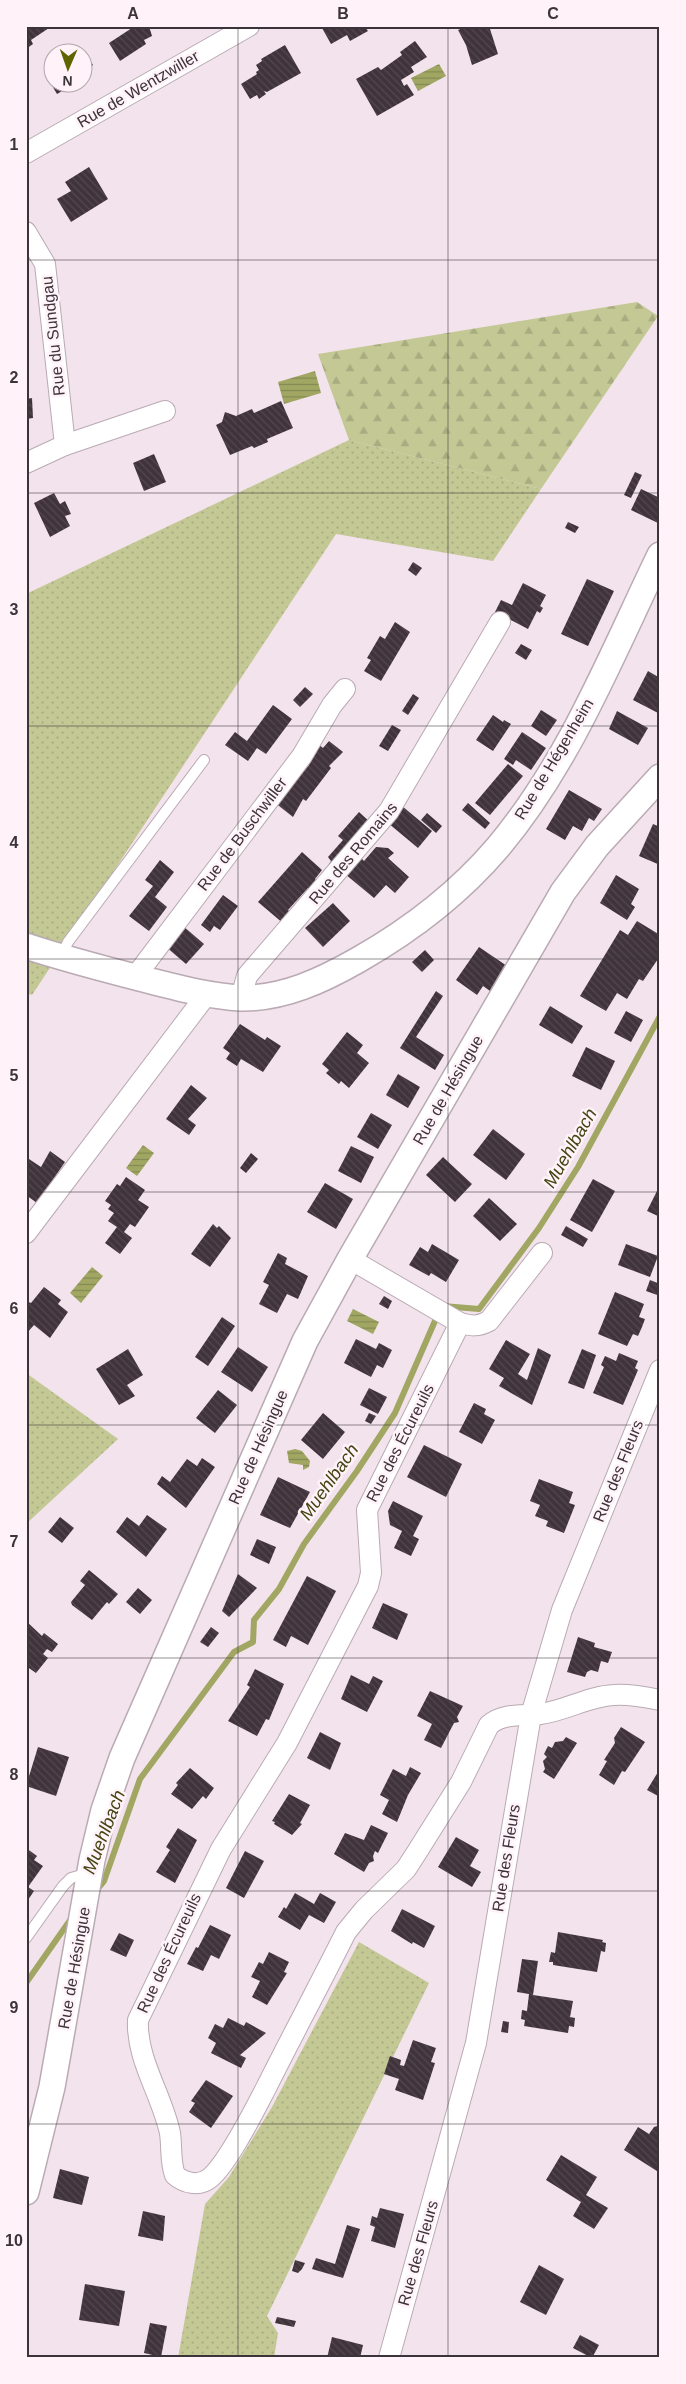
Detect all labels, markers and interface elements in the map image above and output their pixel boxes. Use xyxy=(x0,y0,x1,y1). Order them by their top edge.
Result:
text: A xyxy=(127,5,139,22)
text: B xyxy=(337,5,349,22)
text: C xyxy=(547,5,559,22)
north arrow xyxy=(42,42,92,92)
street label: Rue de Wentzwiller xyxy=(74,47,202,131)
text: N xyxy=(62,73,73,89)
text: 1 xyxy=(10,136,19,153)
street label: Rue du Sundgau xyxy=(38,275,68,397)
text: 2 xyxy=(10,369,19,386)
text: 3 xyxy=(10,601,19,618)
street label: Rue de Hégenheim xyxy=(511,696,597,822)
street label: Rue de Buschwiller xyxy=(194,774,290,894)
street label: Rue des Romains xyxy=(306,799,400,907)
text: 4 xyxy=(10,834,19,851)
street label: Rue de Hésingue xyxy=(410,1032,486,1148)
text: 5 xyxy=(10,1067,19,1084)
water label: Muehlbach xyxy=(539,1105,601,1191)
text: 6 xyxy=(10,1300,19,1317)
street label: Rue des Écureuils xyxy=(362,1381,437,1505)
street label: Rue de Hésingue xyxy=(225,1387,291,1507)
street label: Rue des Fleurs xyxy=(590,1418,646,1524)
water label: Muehlbach xyxy=(296,1440,362,1524)
text: 7 xyxy=(10,1533,19,1550)
text: 8 xyxy=(10,1766,19,1783)
water label: Muehlbach xyxy=(79,1787,129,1877)
street label: Rue des Fleurs xyxy=(489,1803,523,1913)
street label: Rue des Écureuils xyxy=(133,1890,204,2015)
street label: Rue de Hésingue xyxy=(55,1906,93,2030)
text: 9 xyxy=(10,1999,19,2016)
street label: Rue des Fleurs xyxy=(395,2199,441,2307)
text: 10 xyxy=(5,2232,23,2249)

